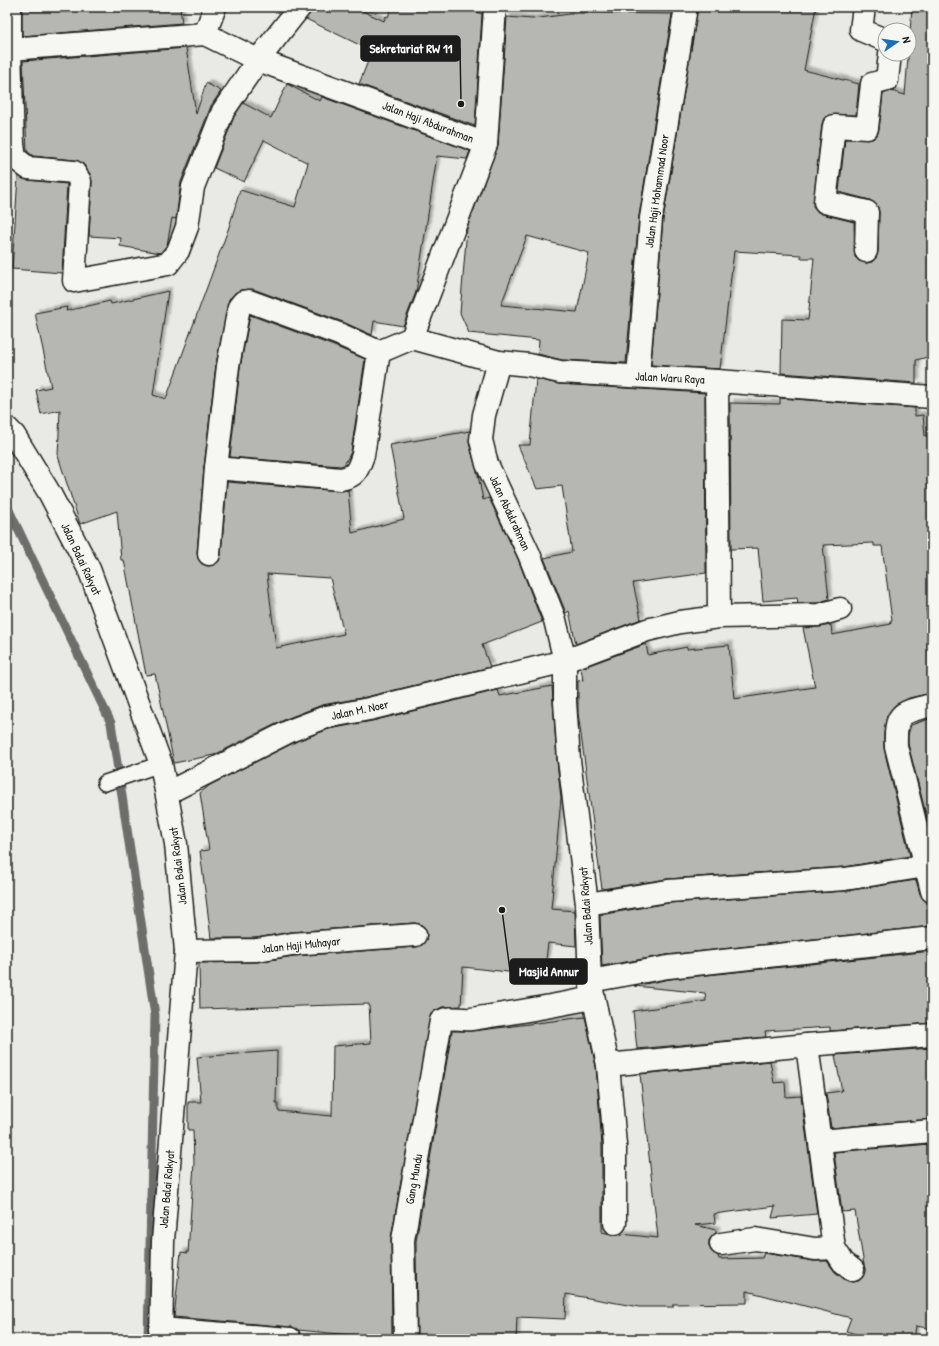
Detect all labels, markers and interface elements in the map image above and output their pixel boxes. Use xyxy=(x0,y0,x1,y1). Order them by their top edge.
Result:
north arrow xyxy=(877,22,917,62)
text: N xyxy=(899,35,914,44)
callout: Sekretariat RW 11 xyxy=(361,36,460,61)
text: Sekretariat RW 11 xyxy=(369,39,453,57)
street label: Jalan Haji Abdurahman xyxy=(380,96,476,147)
street label: Jalan Haji Mohammad Noor xyxy=(640,133,673,249)
street label: Jalan Waru Raya xyxy=(635,367,705,388)
street label: Jalan Abdulrahman xyxy=(486,472,535,553)
street label: Jalan Balai Rakyat xyxy=(57,520,106,599)
street label: Jalan M. Noer xyxy=(330,695,391,724)
street label: Jalan Balai Rakyat xyxy=(164,825,191,906)
street label: Jalan Balai Rakyat xyxy=(574,865,597,946)
street label: Jalan Haji Muhayar xyxy=(260,932,342,957)
callout: Masjid Annur xyxy=(510,959,587,984)
text: Masjid Annur xyxy=(519,962,580,980)
street label: Jalan Balai Rakyat xyxy=(155,1148,178,1229)
street label: Gang Mundu xyxy=(401,1152,426,1205)

